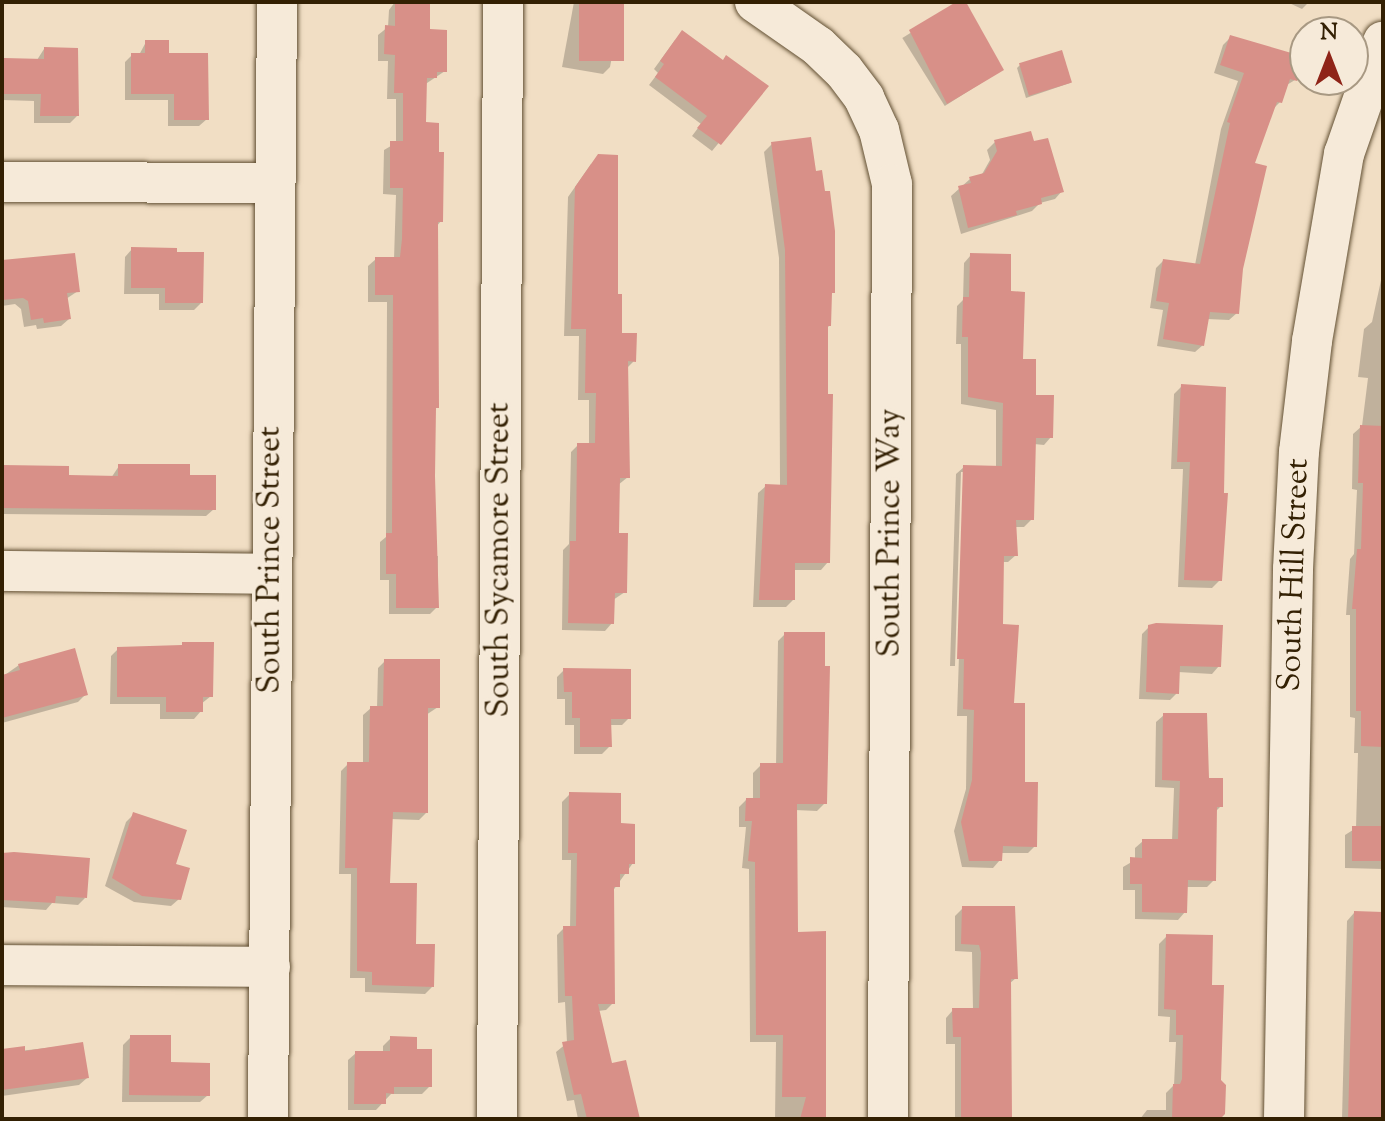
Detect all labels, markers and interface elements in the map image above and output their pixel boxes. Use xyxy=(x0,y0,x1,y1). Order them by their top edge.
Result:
north arrow xyxy=(1289,16,1369,96)
text: N xyxy=(1320,18,1338,50)
street label: South Sycamore Street xyxy=(481,402,519,718)
street label: South Prince Way xyxy=(872,409,910,657)
street label: South Prince Street xyxy=(252,426,290,694)
street label: South Hill Street xyxy=(1272,458,1318,692)

